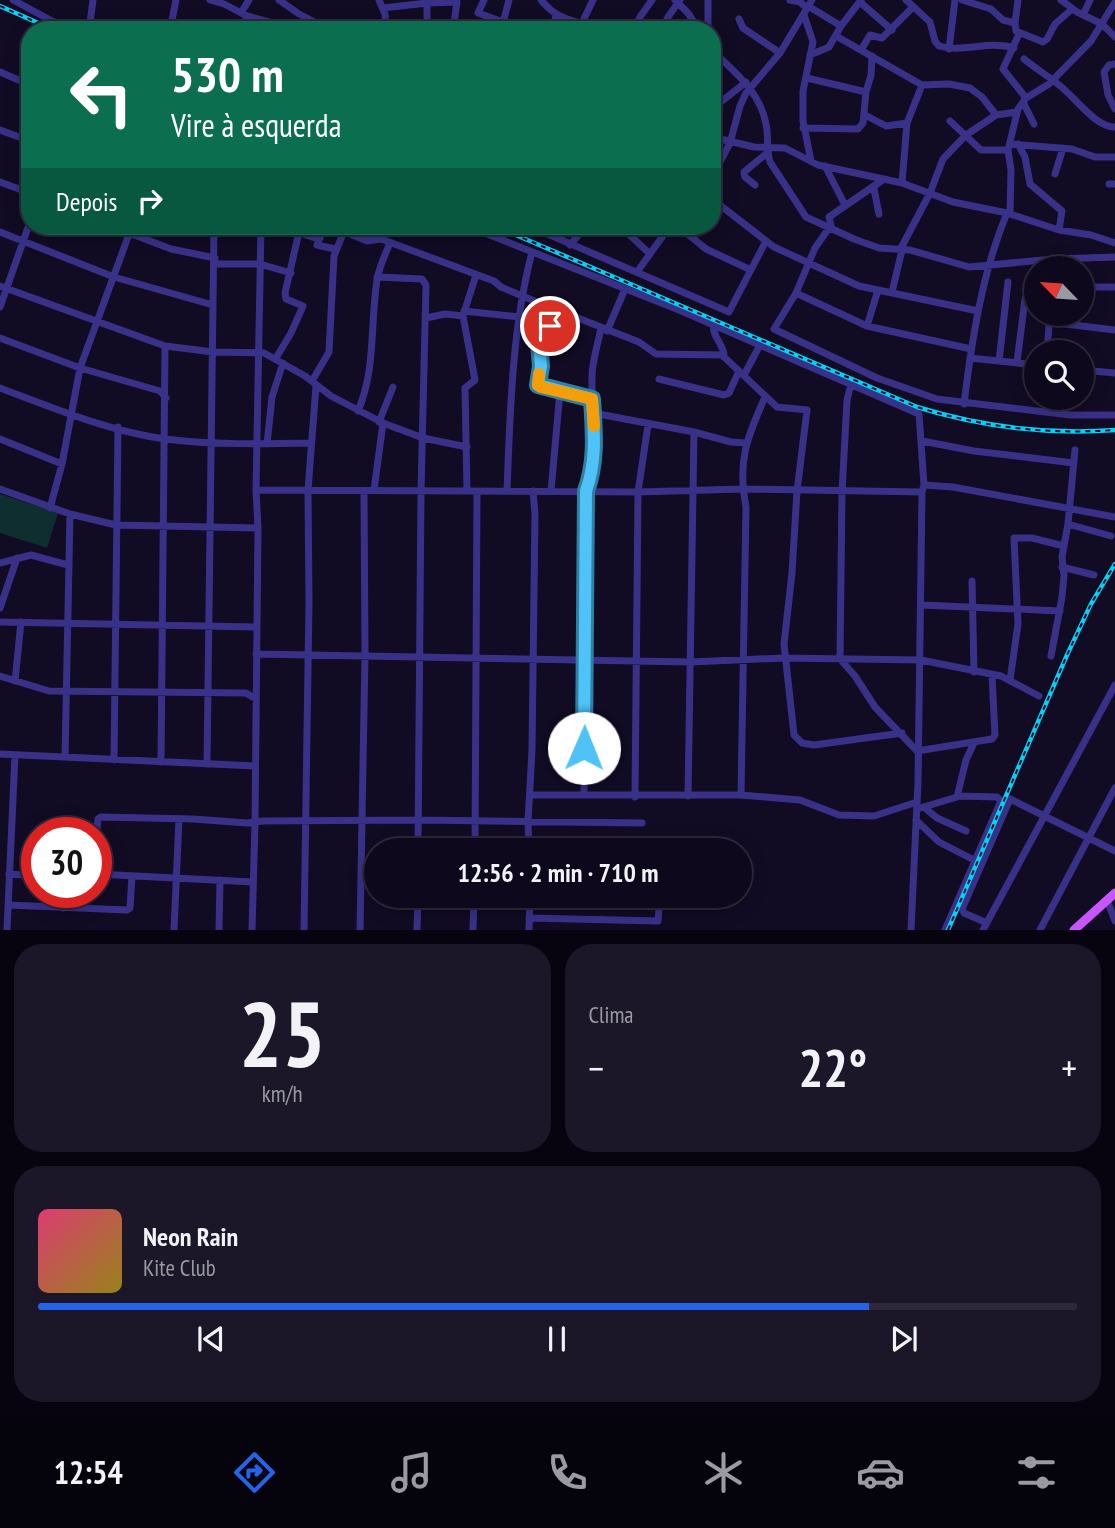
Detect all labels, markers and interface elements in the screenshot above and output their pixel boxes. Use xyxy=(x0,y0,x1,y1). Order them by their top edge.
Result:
text: 530 m xyxy=(171,42,284,106)
icon: left xyxy=(56,49,147,140)
text: Vire à esquerda xyxy=(171,104,342,146)
icon: right xyxy=(131,182,169,220)
text: Depois xyxy=(56,185,117,218)
north arrow xyxy=(1024,256,1094,326)
map controls xyxy=(1024,256,1094,410)
pin xyxy=(520,296,580,356)
icon: arrive xyxy=(531,307,569,345)
button: search xyxy=(1024,340,1094,410)
position arrow xyxy=(547,711,621,785)
speed limit sign: 30 xyxy=(21,817,112,908)
text: 12:56 · 2 min · 710 m xyxy=(458,856,658,889)
text: 25 xyxy=(239,974,326,1092)
text: Clima xyxy=(589,1000,634,1029)
text: 22° xyxy=(798,1034,867,1101)
text: − xyxy=(589,1043,604,1092)
text: + xyxy=(1061,1043,1077,1092)
text: km/h xyxy=(262,1079,303,1108)
text: Neon Rain xyxy=(143,1220,238,1253)
text: Kite Club xyxy=(143,1253,216,1282)
icon: previous xyxy=(192,1320,230,1358)
icon: pause xyxy=(538,1320,576,1358)
icon: next xyxy=(885,1320,923,1358)
icon: directions xyxy=(230,1448,279,1497)
icon: music xyxy=(387,1448,436,1497)
icon: phone xyxy=(543,1448,592,1497)
icon: climate xyxy=(699,1448,748,1497)
icon: car xyxy=(856,1448,905,1497)
icon: filters xyxy=(1012,1448,1061,1497)
text: 12:54 xyxy=(54,1451,123,1493)

